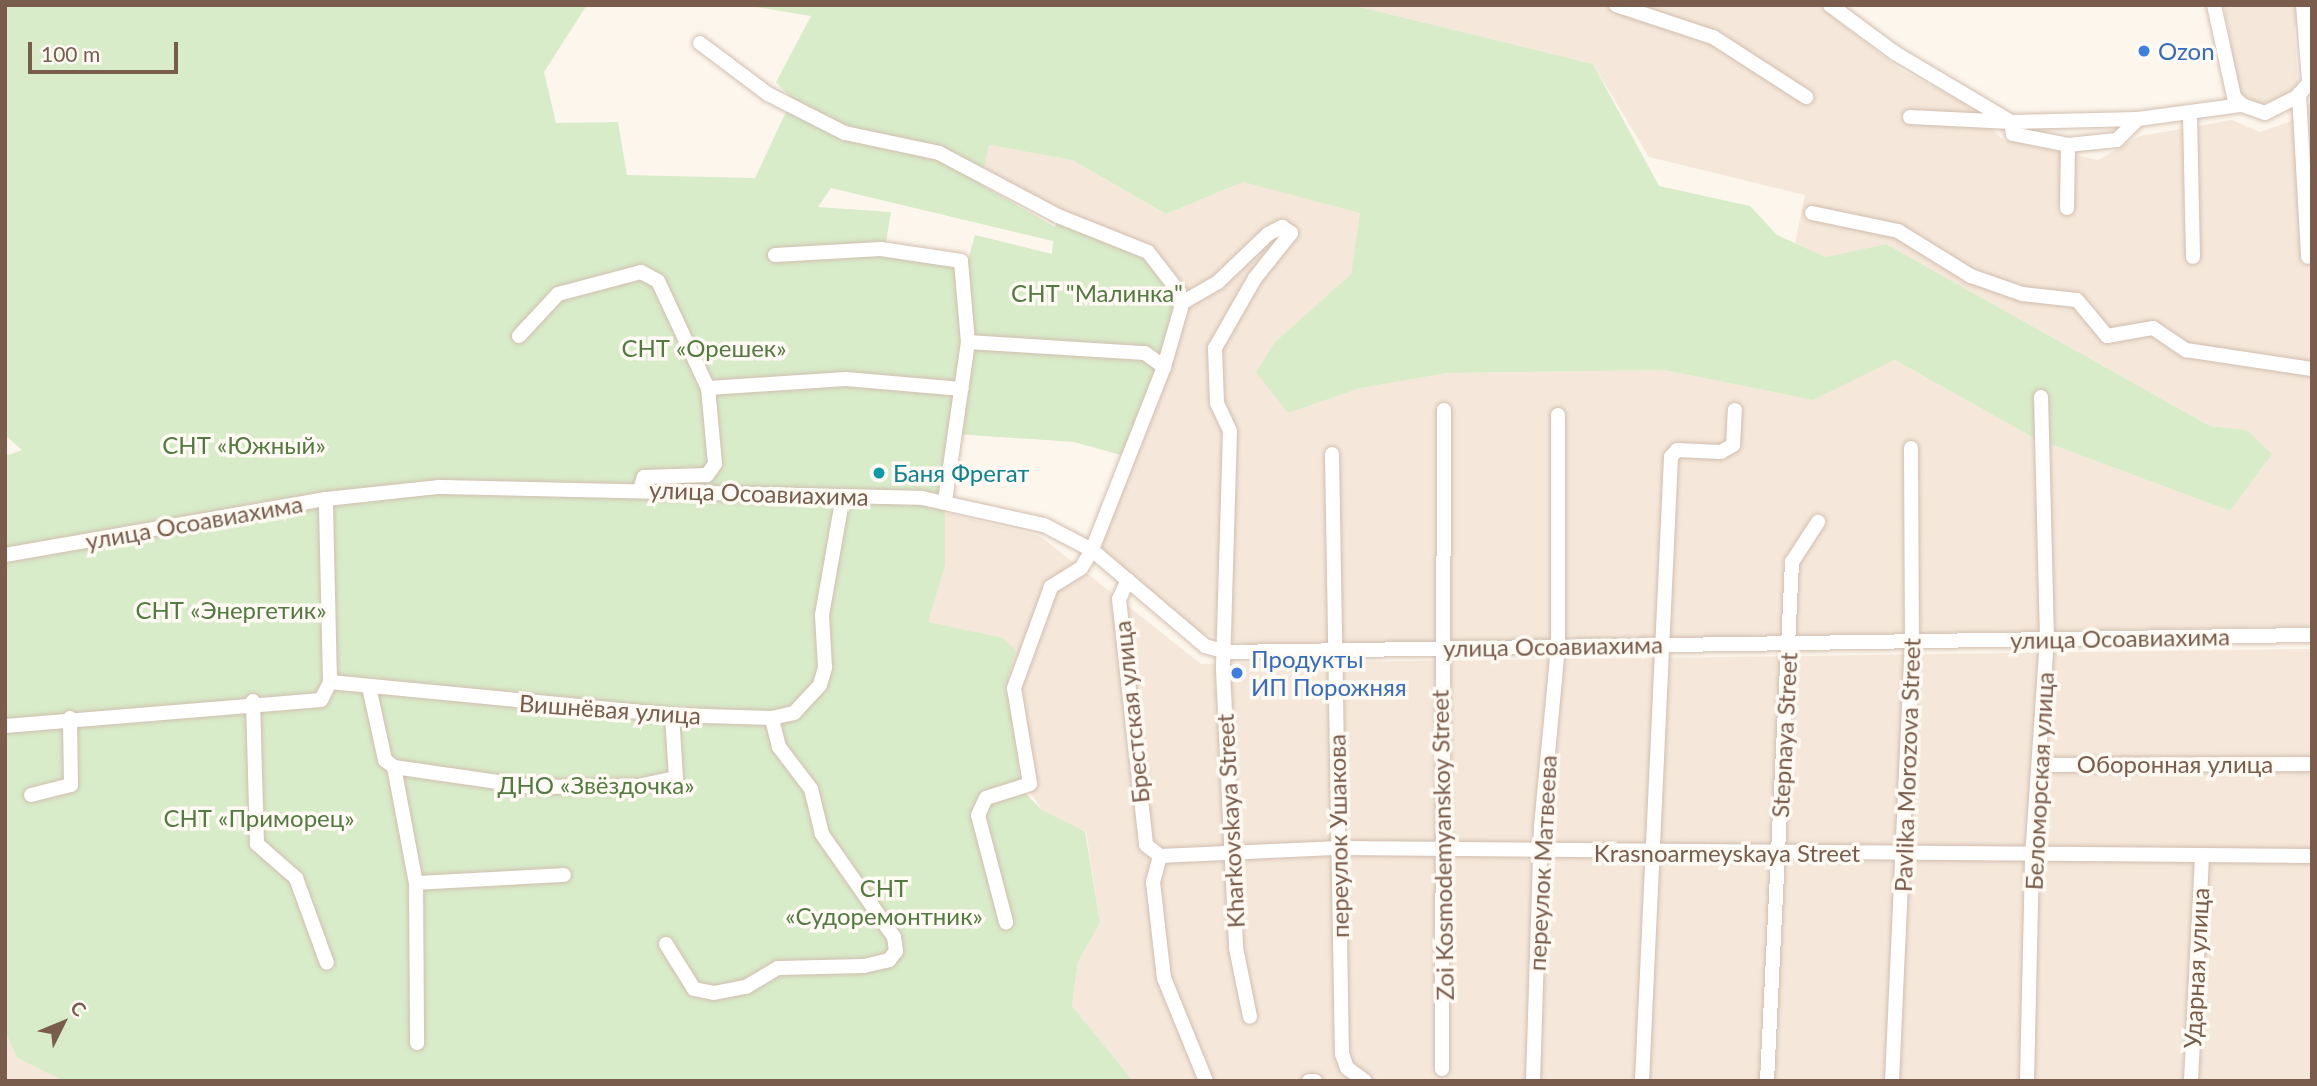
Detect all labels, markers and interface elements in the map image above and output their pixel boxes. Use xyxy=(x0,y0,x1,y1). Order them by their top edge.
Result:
scale bar xyxy=(32,28,182,72)
place label: Ozon xyxy=(2158,37,2215,65)
text: 100 m xyxy=(41,41,100,66)
marker: Ozon xyxy=(2136,43,2152,59)
park label: СНТ "Малинка" xyxy=(1011,279,1183,307)
park label: СНТ «Орешек» xyxy=(621,334,787,362)
park label: СНТ «Южный» xyxy=(162,431,326,459)
place label: Баня Фрегат xyxy=(893,459,1029,487)
marker: Баня Фрегат xyxy=(871,465,887,481)
street label: улица Осоавиахима xyxy=(649,475,869,511)
street label: улица Осоавиахима xyxy=(83,489,305,555)
park label: СНТ «Энергетик» xyxy=(135,596,327,624)
street label: Брестская улица xyxy=(1107,619,1155,805)
street label: улица Осоавиахима xyxy=(2010,622,2230,654)
street label: улица Осоавиахима xyxy=(1443,630,1663,662)
street label: Pavlika Morozova Street xyxy=(1888,637,1926,893)
place label: Продукты ИП Порожняя xyxy=(1251,645,1407,701)
street label: Stepnaya Street xyxy=(1765,652,1803,818)
marker: Продукты ИП Порожняя xyxy=(1229,665,1245,681)
street label: Беломорская улица xyxy=(2019,671,2059,891)
street label: Вишнёвая улица xyxy=(518,688,702,730)
street label: Zoi Kosmodemyanskoy Street xyxy=(1425,689,1459,1001)
street label: Kharkovskaya Street xyxy=(1210,713,1250,929)
street label: переулок Ушакова xyxy=(1322,734,1354,938)
street label: Оборонная улица xyxy=(2077,750,2273,778)
street label: переулок Матвеева xyxy=(1522,754,1562,972)
park label: ДНО «Звёздочка» xyxy=(498,771,694,799)
park label: СНТ «Приморец» xyxy=(163,804,355,832)
street label: Krasnoarmeyskaya Street xyxy=(1594,839,1860,867)
park label: СНТ «Судоремонтник» xyxy=(785,874,983,930)
street label: Ударная улица xyxy=(2177,887,2215,1049)
north arrow xyxy=(28,988,98,1058)
text: С xyxy=(66,996,91,1021)

